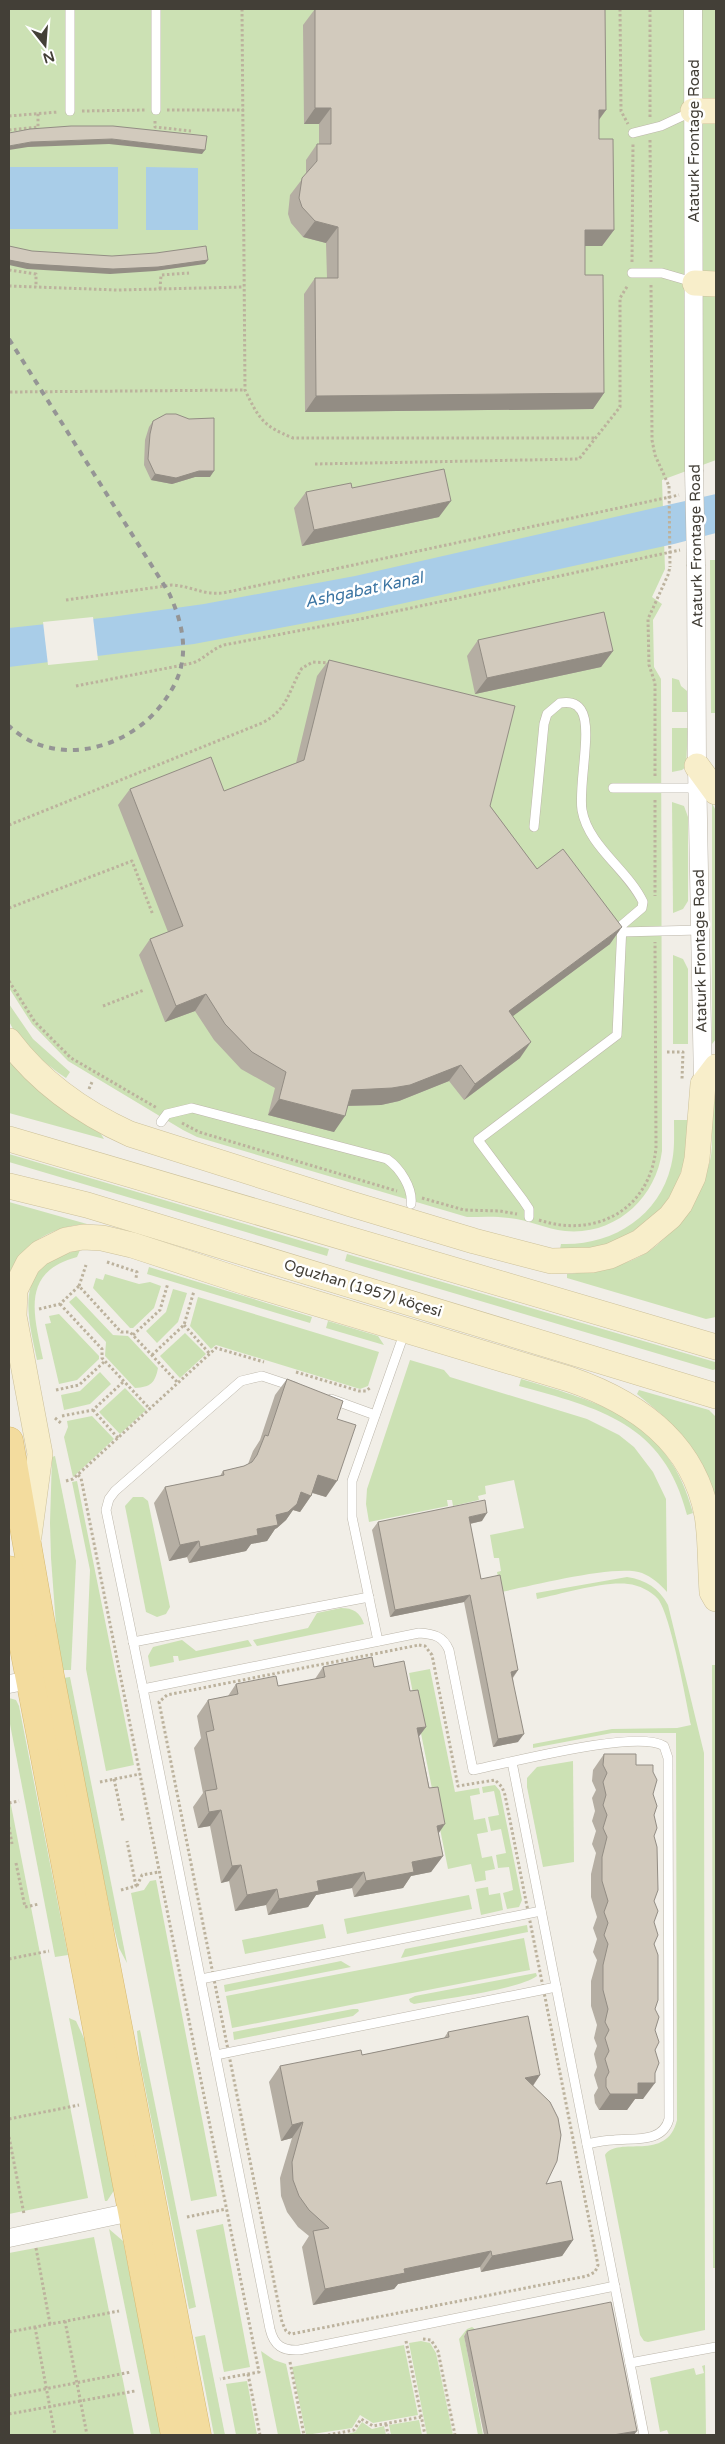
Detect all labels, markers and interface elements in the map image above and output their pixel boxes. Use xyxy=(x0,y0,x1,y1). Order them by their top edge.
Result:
north arrow xyxy=(20,20,70,70)
text: N xyxy=(41,47,57,67)
street label: Ataturk Frontage Road xyxy=(685,59,703,223)
street label: Ataturk Frontage Road xyxy=(686,464,706,628)
water label: Ashgabat Kanal xyxy=(303,567,427,612)
street label: Ataturk Frontage Road xyxy=(690,869,710,1033)
street label: Oguzhan (1957) köçesi xyxy=(282,1255,444,1321)

